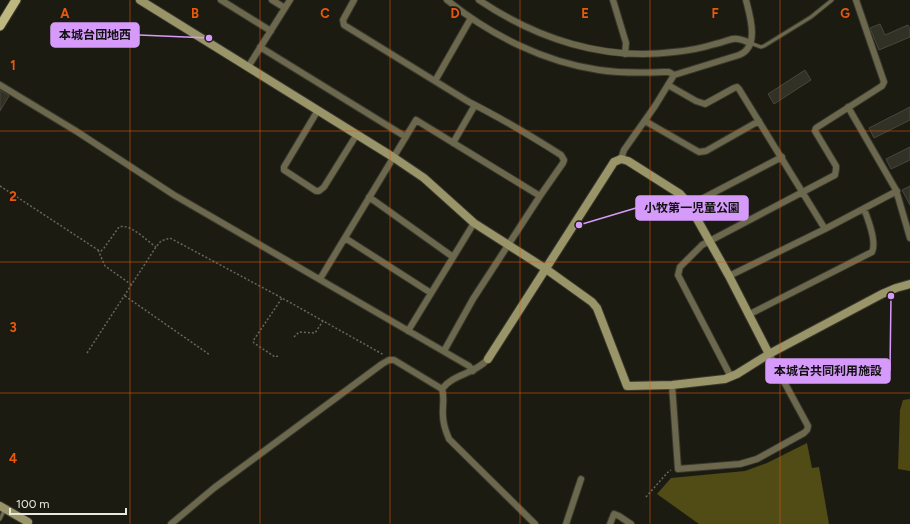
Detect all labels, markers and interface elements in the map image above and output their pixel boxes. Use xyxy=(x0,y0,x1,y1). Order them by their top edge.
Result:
text: A xyxy=(60,6,70,21)
text: B xyxy=(191,6,199,21)
text: C xyxy=(320,6,330,21)
text: D xyxy=(450,6,460,21)
text: E xyxy=(581,6,589,21)
text: F xyxy=(711,6,719,21)
text: G xyxy=(840,6,850,21)
callout: 本城台団地西 xyxy=(51,23,139,47)
text: 本城台団地西 xyxy=(59,28,131,42)
text: 1 xyxy=(10,58,16,73)
text: 2 xyxy=(9,189,17,204)
callout: 小牧第一児童公園 xyxy=(636,196,748,220)
text: 小牧第一児童公園 xyxy=(644,201,740,215)
text: 3 xyxy=(9,320,17,335)
callout: 本城台共同利用施設 xyxy=(766,359,890,383)
text: 本城台共同利用施設 xyxy=(774,364,882,378)
text: 4 xyxy=(9,451,17,466)
scale bar xyxy=(10,490,126,516)
text: 100 m xyxy=(16,497,50,511)

